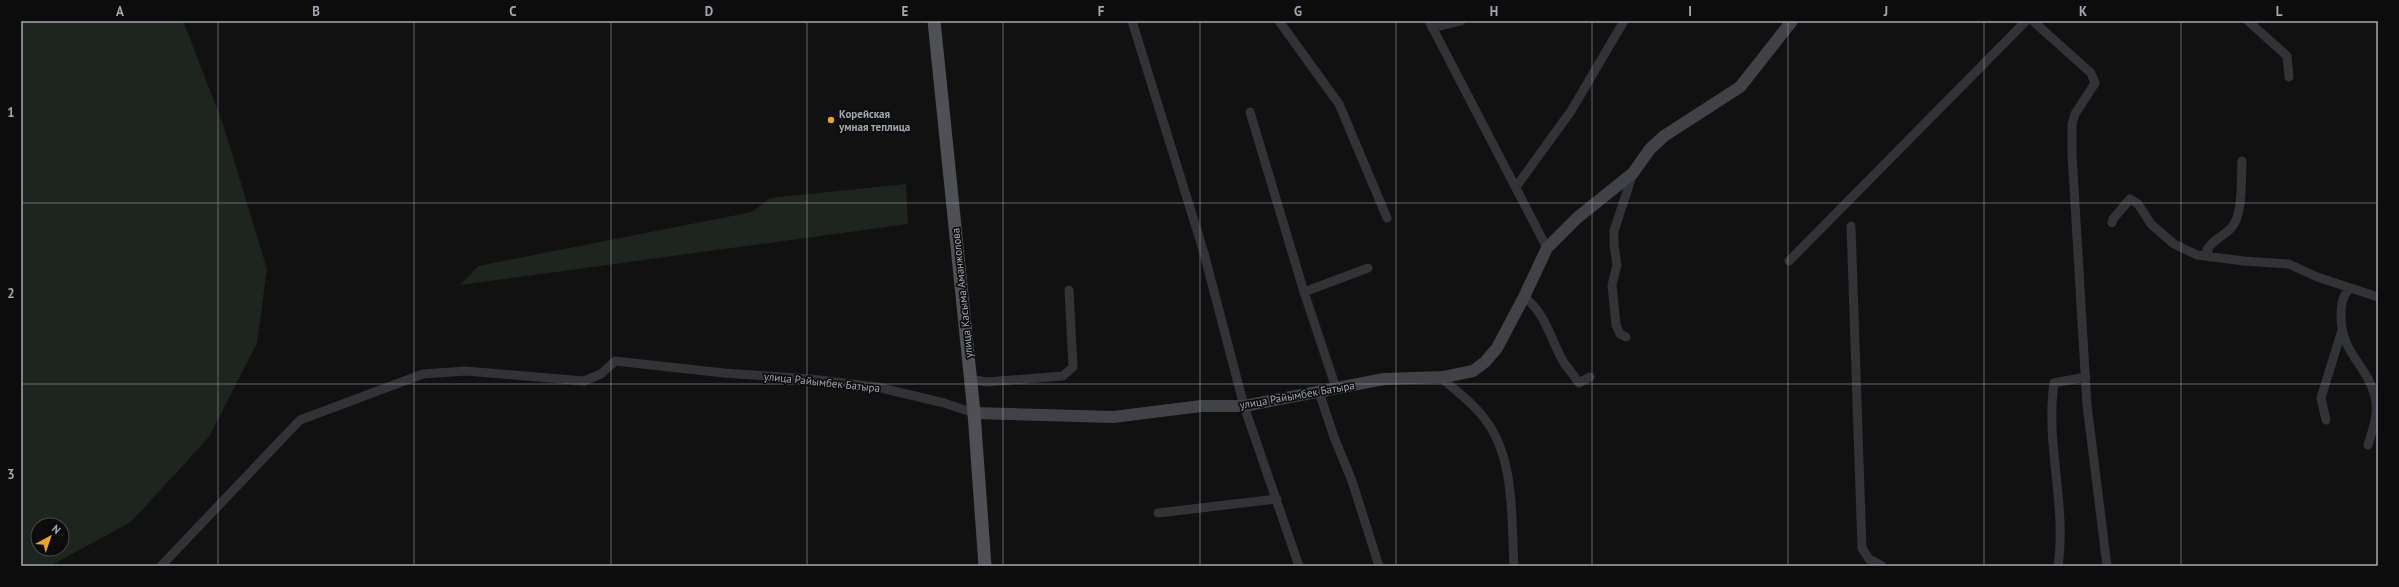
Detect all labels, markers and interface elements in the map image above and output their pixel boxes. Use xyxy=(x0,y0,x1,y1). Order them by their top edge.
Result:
text: A xyxy=(116,3,124,20)
text: B xyxy=(312,3,320,20)
text: C xyxy=(509,3,517,20)
text: D xyxy=(705,3,713,20)
text: E xyxy=(902,3,909,20)
text: F xyxy=(1098,3,1105,20)
text: G xyxy=(1294,3,1302,20)
text: H xyxy=(1490,3,1498,20)
text: I xyxy=(1688,3,1692,20)
text: J xyxy=(1883,3,1888,20)
text: K xyxy=(2079,3,2087,20)
text: L xyxy=(2276,3,2283,20)
text: 1 xyxy=(7,104,15,121)
place label: Корейская умная теплица xyxy=(838,107,910,134)
marker: Корейская умная теплица xyxy=(826,115,836,125)
street label: улица Касыма Аманжолова xyxy=(948,227,976,359)
text: 2 xyxy=(7,285,15,302)
street label: улица Райымбек Батыра xyxy=(763,369,881,395)
street label: улица Райымбек Батыра xyxy=(1238,378,1356,412)
text: 3 xyxy=(7,466,15,483)
north arrow xyxy=(30,517,70,557)
text: N xyxy=(49,522,64,537)

